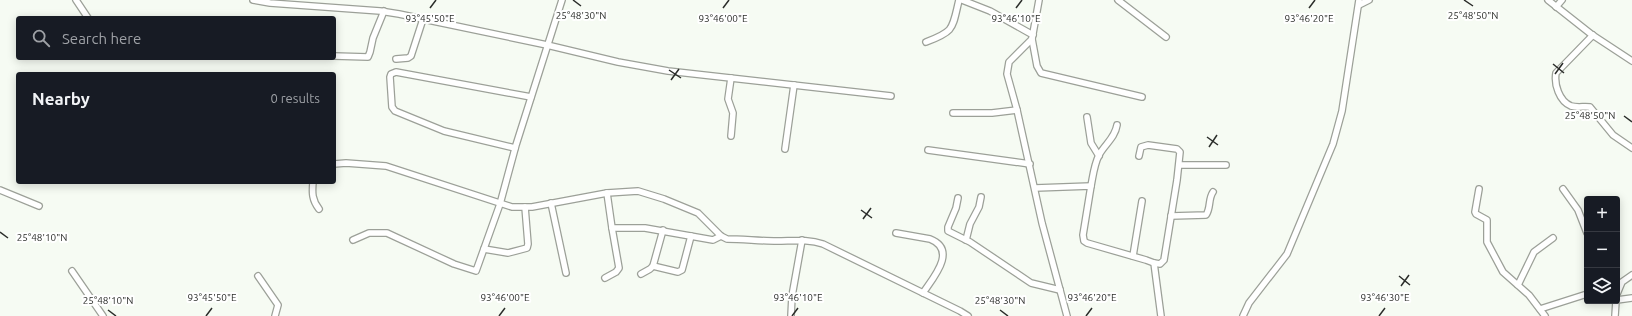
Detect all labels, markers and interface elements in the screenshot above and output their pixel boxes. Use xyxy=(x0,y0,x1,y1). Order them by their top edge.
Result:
text: 25°48'30"N xyxy=(556,10,606,21)
text: 25°48'50"N xyxy=(1448,10,1498,21)
text: 93°45'50"E xyxy=(405,13,455,24)
text: 93°46'00"E xyxy=(698,13,748,24)
text: 93°46'10"E xyxy=(991,13,1041,24)
text: 93°46'20"E xyxy=(1284,13,1334,24)
search box xyxy=(16,16,336,60)
icon: search xyxy=(30,27,52,49)
text: Search here xyxy=(62,30,141,47)
text: Nearby xyxy=(32,89,90,108)
text: 0 results xyxy=(270,91,320,105)
text: 25°48'50"N xyxy=(1565,110,1615,121)
map controls xyxy=(1584,196,1620,304)
button: + xyxy=(1584,196,1620,232)
text: 25°48'10"N xyxy=(17,232,67,243)
button: − xyxy=(1584,232,1620,268)
button: layers xyxy=(1584,268,1620,304)
text: 93°45'50"E xyxy=(187,292,237,303)
text: 93°46'00"E xyxy=(480,292,530,303)
text: 93°46'10"E xyxy=(773,292,823,303)
text: 93°46'20"E xyxy=(1067,292,1117,303)
text: 93°46'30"E xyxy=(1360,292,1410,303)
text: 25°48'10"N xyxy=(83,295,133,306)
text: 25°48'30"N xyxy=(975,295,1025,306)

